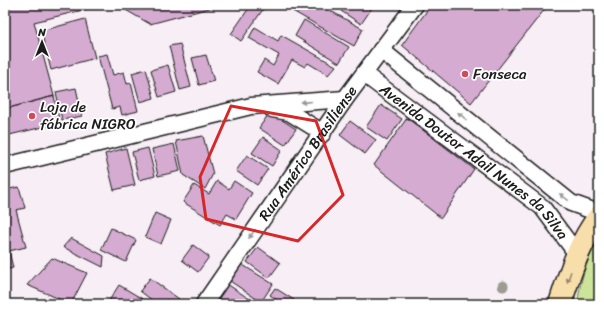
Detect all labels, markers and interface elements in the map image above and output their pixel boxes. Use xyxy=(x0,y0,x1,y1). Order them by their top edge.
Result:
north arrow xyxy=(22,22,62,62)
text: N xyxy=(37,23,46,42)
place label: Fonseca xyxy=(473,61,527,87)
marker: Fonseca xyxy=(460,69,470,79)
street label: Avenida Doutor Adail Nunes da Silva xyxy=(373,76,575,246)
street label: Rua Américo Brasiliense xyxy=(252,80,364,226)
place label: Loja de fábrica NIGRO xyxy=(40,94,136,137)
one-way arrow xyxy=(300,98,312,105)
marker: Loja de fábrica NIGRO xyxy=(27,111,37,121)
one-way arrow xyxy=(457,111,468,120)
one-way arrow xyxy=(558,193,569,201)
one-way arrow xyxy=(248,229,256,240)
one-way arrow xyxy=(566,271,572,283)

